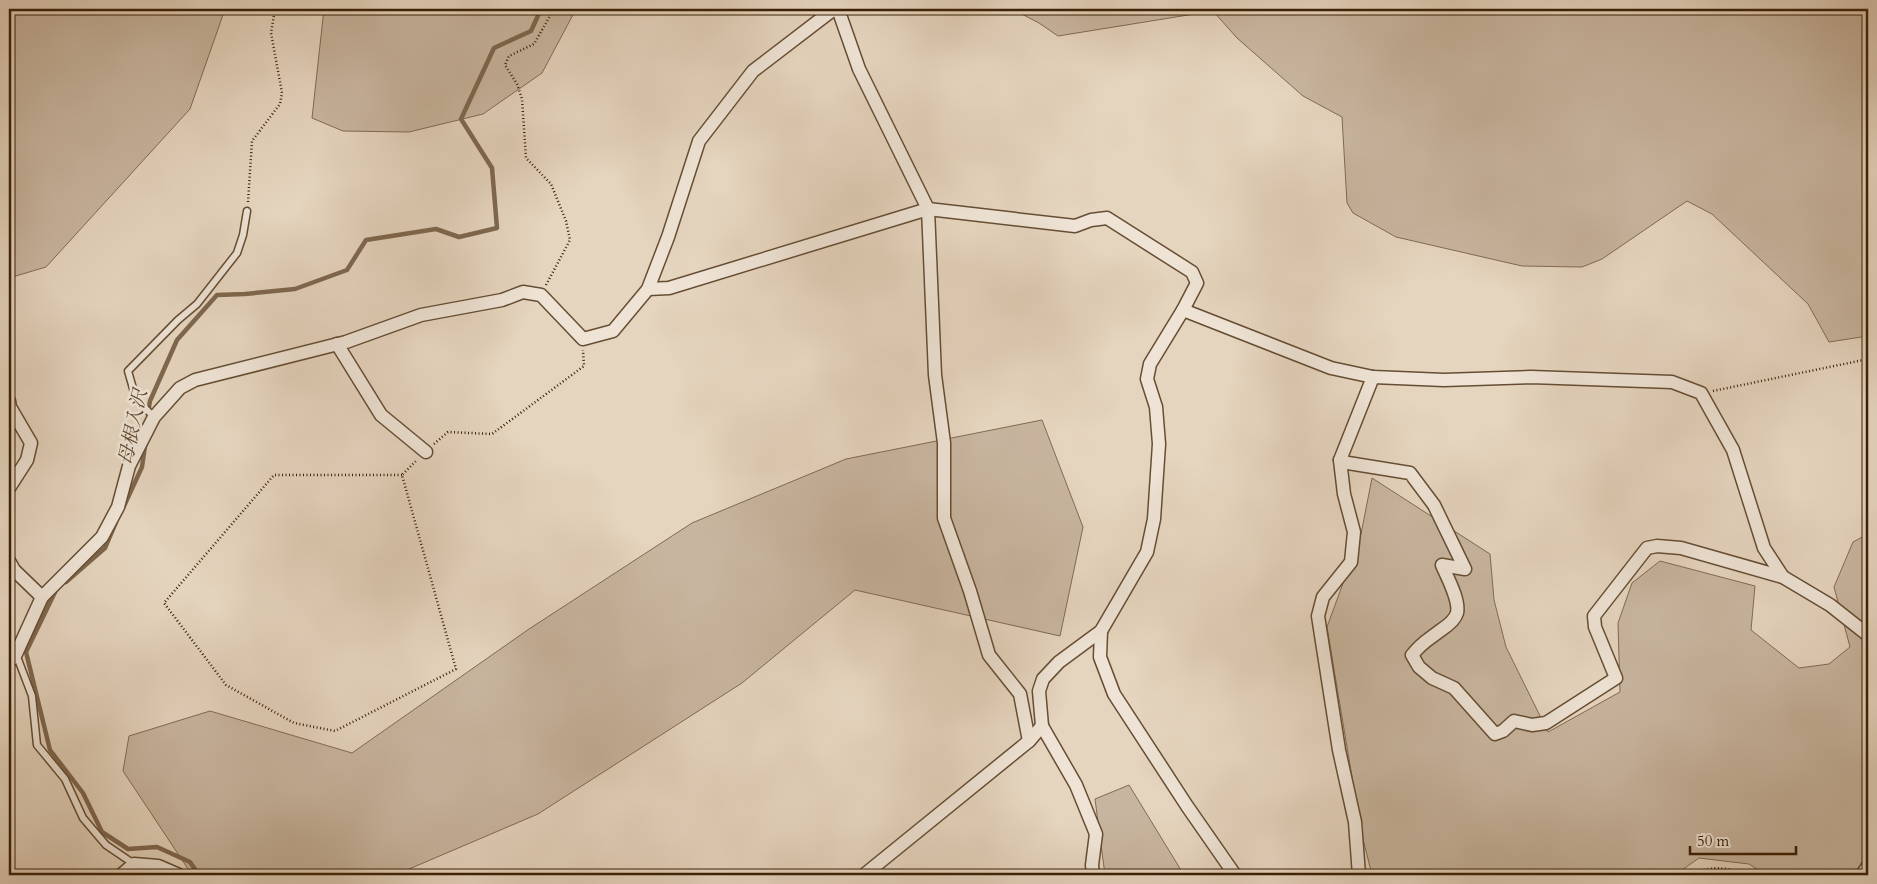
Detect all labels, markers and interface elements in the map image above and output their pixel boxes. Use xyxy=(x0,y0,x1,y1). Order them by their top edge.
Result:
water label: 母根入沢 xyxy=(112,385,154,467)
scale bar xyxy=(1690,824,1796,856)
text: 50 m xyxy=(1697,831,1729,851)

